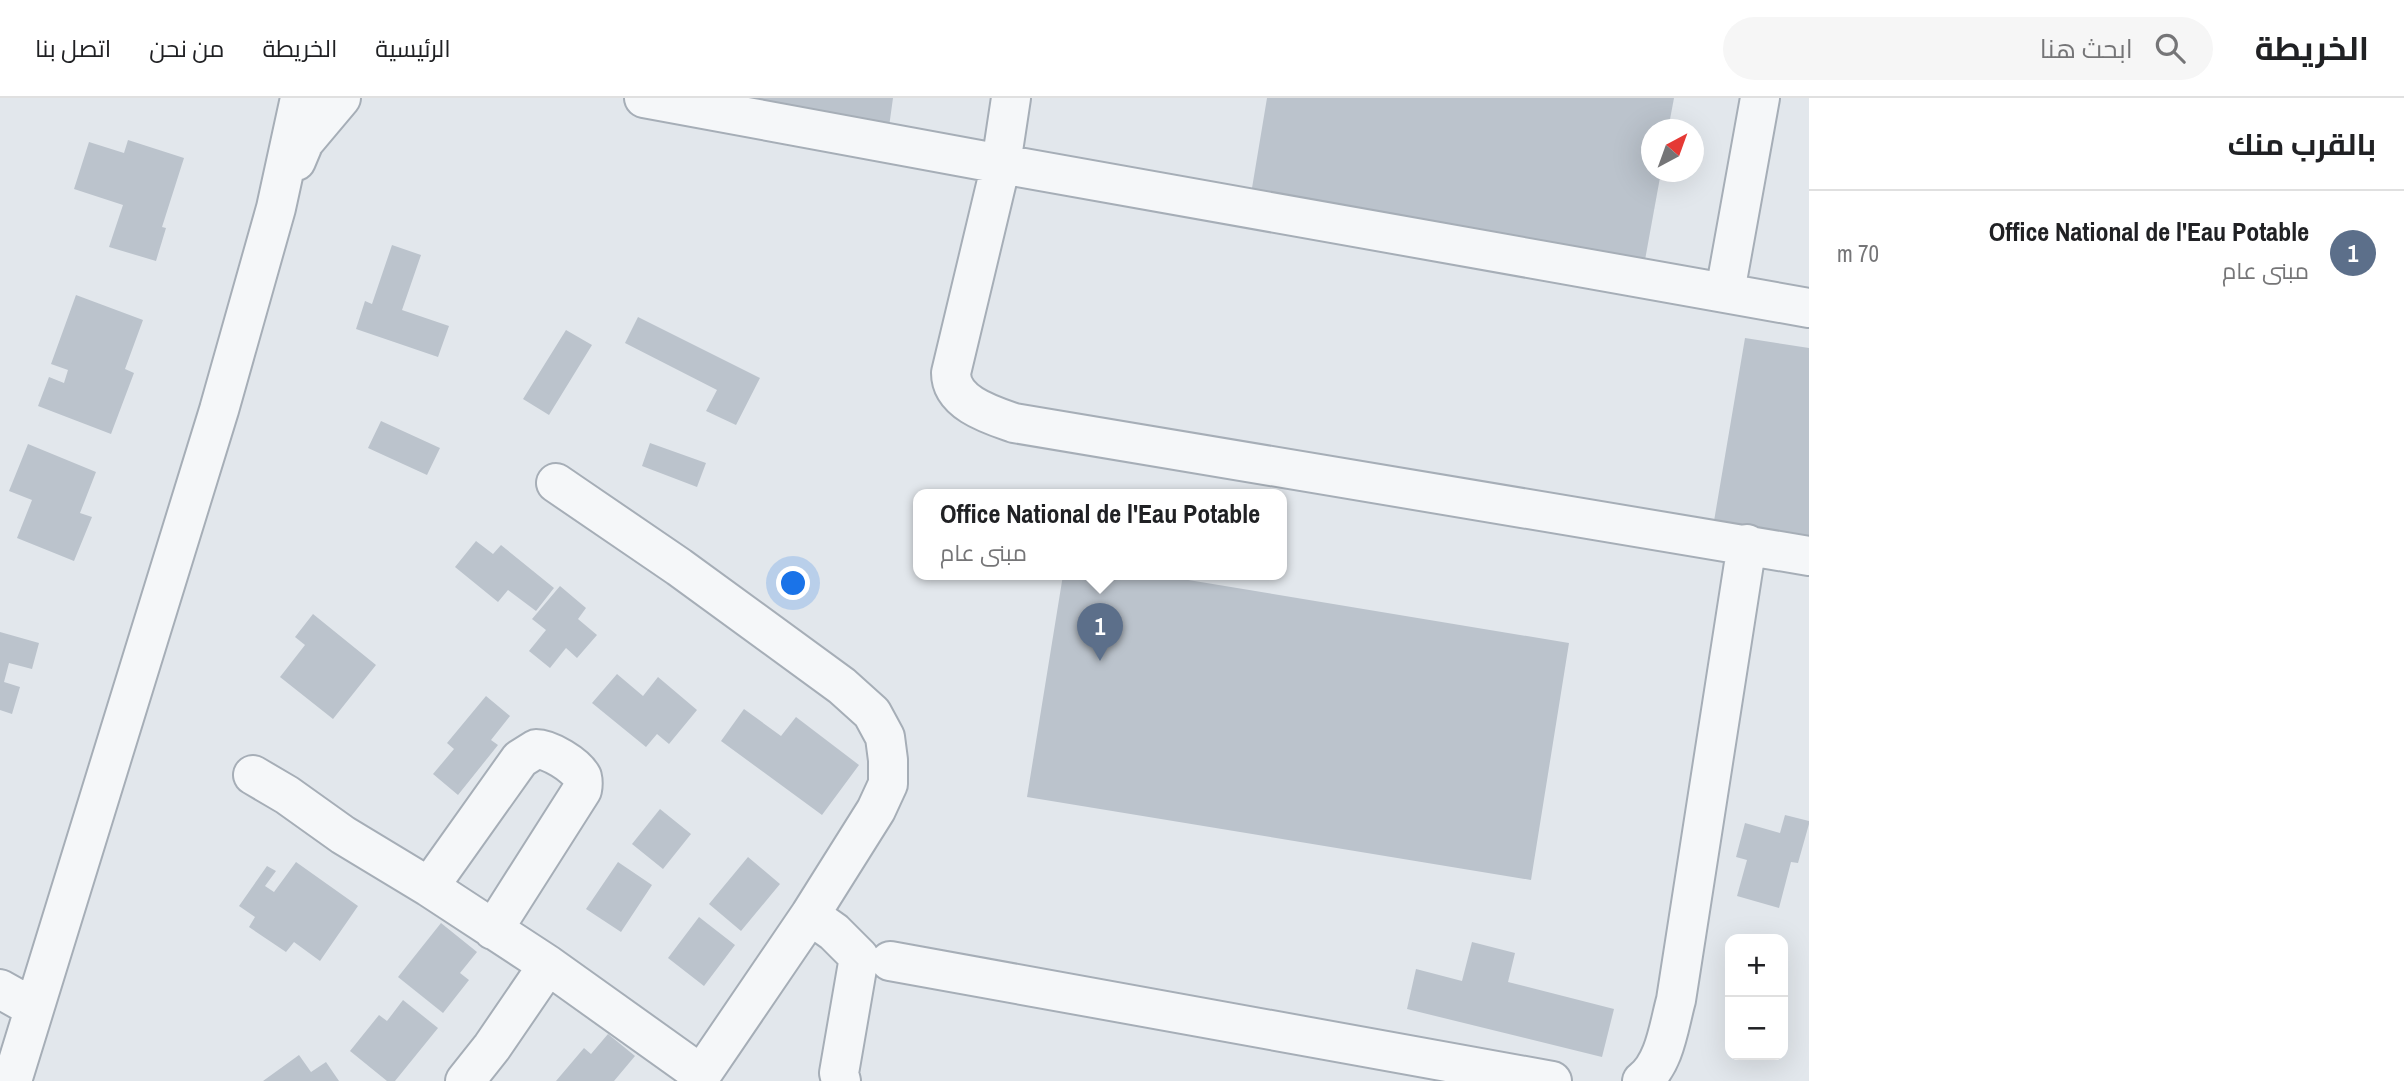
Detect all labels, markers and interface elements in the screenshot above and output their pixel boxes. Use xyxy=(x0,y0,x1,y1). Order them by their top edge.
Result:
search box xyxy=(1723,17,2213,80)
text: الخريطة xyxy=(2255,26,2369,70)
icon: search xyxy=(2151,29,2189,67)
text: ابحث هنا xyxy=(2040,31,2133,66)
text: اتصل بنا xyxy=(35,32,111,64)
text: من نحن xyxy=(149,32,224,64)
text: الخريطة xyxy=(262,32,337,64)
text: الرئيسية xyxy=(375,32,451,64)
north arrow xyxy=(1641,119,1704,182)
text: بالقرب منك xyxy=(2228,124,2376,164)
text: Office National de l'Eau Potable xyxy=(1989,214,2309,249)
text: 70 m xyxy=(1837,238,1879,269)
text: 1 xyxy=(2348,238,2358,269)
text: مبنى عام xyxy=(2222,255,2309,286)
popup xyxy=(913,489,1287,580)
text: Office National de l'Eau Potable xyxy=(940,496,1260,531)
text: مبنى عام xyxy=(940,537,1027,568)
your location xyxy=(776,566,810,600)
pin: 1 xyxy=(1077,603,1123,661)
map controls xyxy=(1725,934,1788,1060)
button: + xyxy=(1725,934,1788,997)
button: − xyxy=(1725,997,1788,1060)

